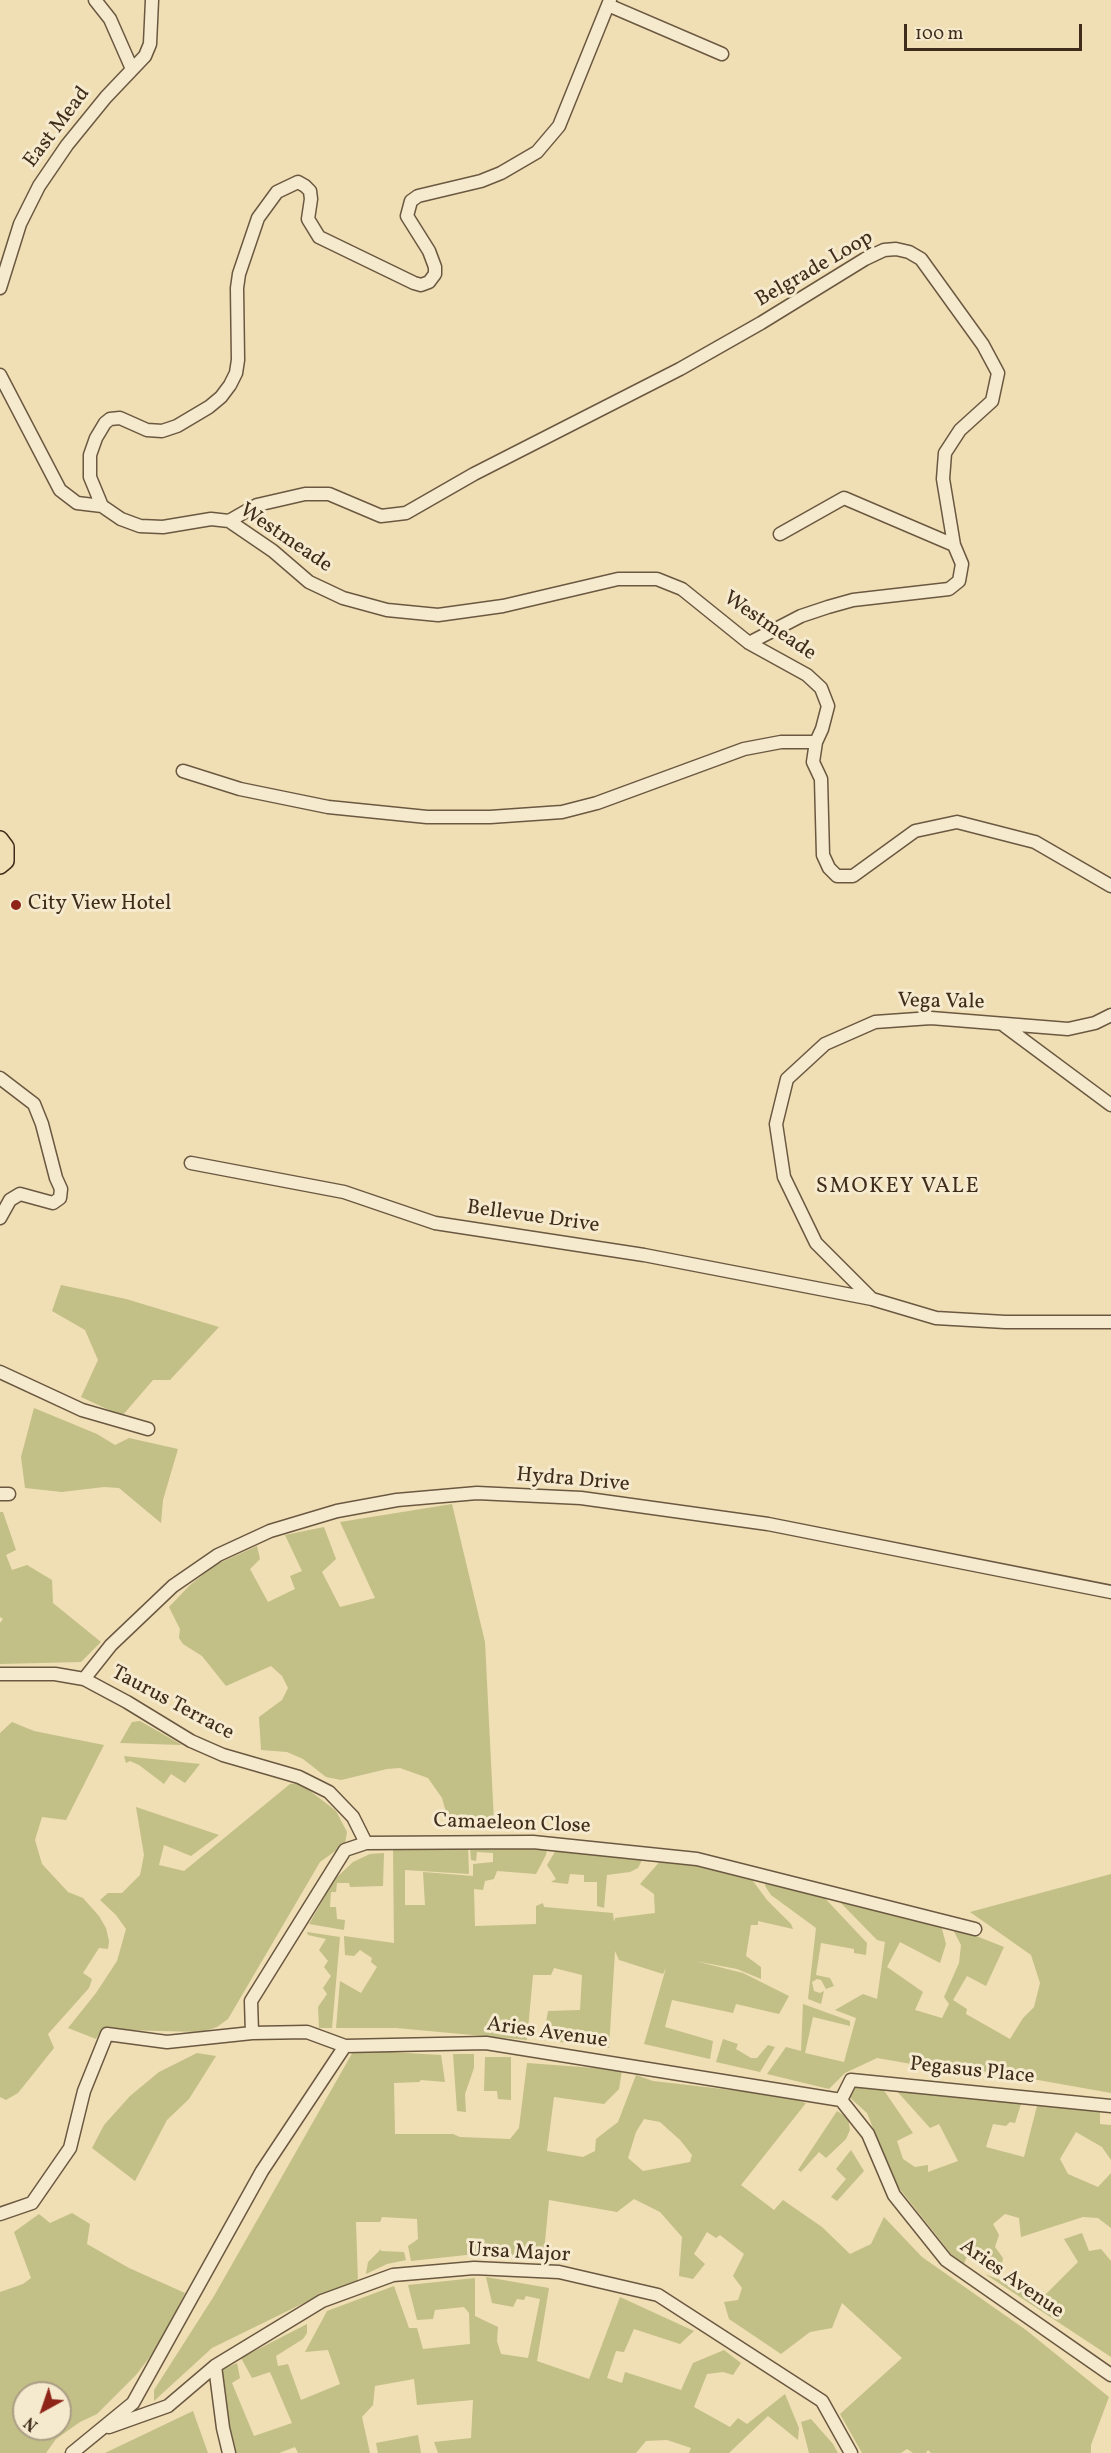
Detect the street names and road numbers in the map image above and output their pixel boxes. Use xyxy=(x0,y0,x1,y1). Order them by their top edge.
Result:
street label: East Mead xyxy=(19,82,97,174)
street label: Belgrade Loop xyxy=(752,226,878,314)
street label: Westmeade xyxy=(234,499,336,579)
street label: Westmeade xyxy=(718,587,820,667)
street label: Vega Vale xyxy=(897,990,985,1016)
street label: Bellevue Drive xyxy=(465,1196,601,1240)
street label: Hydra Drive xyxy=(515,1463,631,1499)
street label: Taurus Terrace xyxy=(106,1661,238,1747)
street label: Camaeleon Close xyxy=(433,1810,591,1840)
street label: Aries Avenue xyxy=(485,2013,609,2055)
street label: Pegasus Place xyxy=(908,2053,1036,2091)
street label: Aries Avenue xyxy=(954,2235,1068,2325)
street label: Ursa Major xyxy=(467,2239,571,2269)

